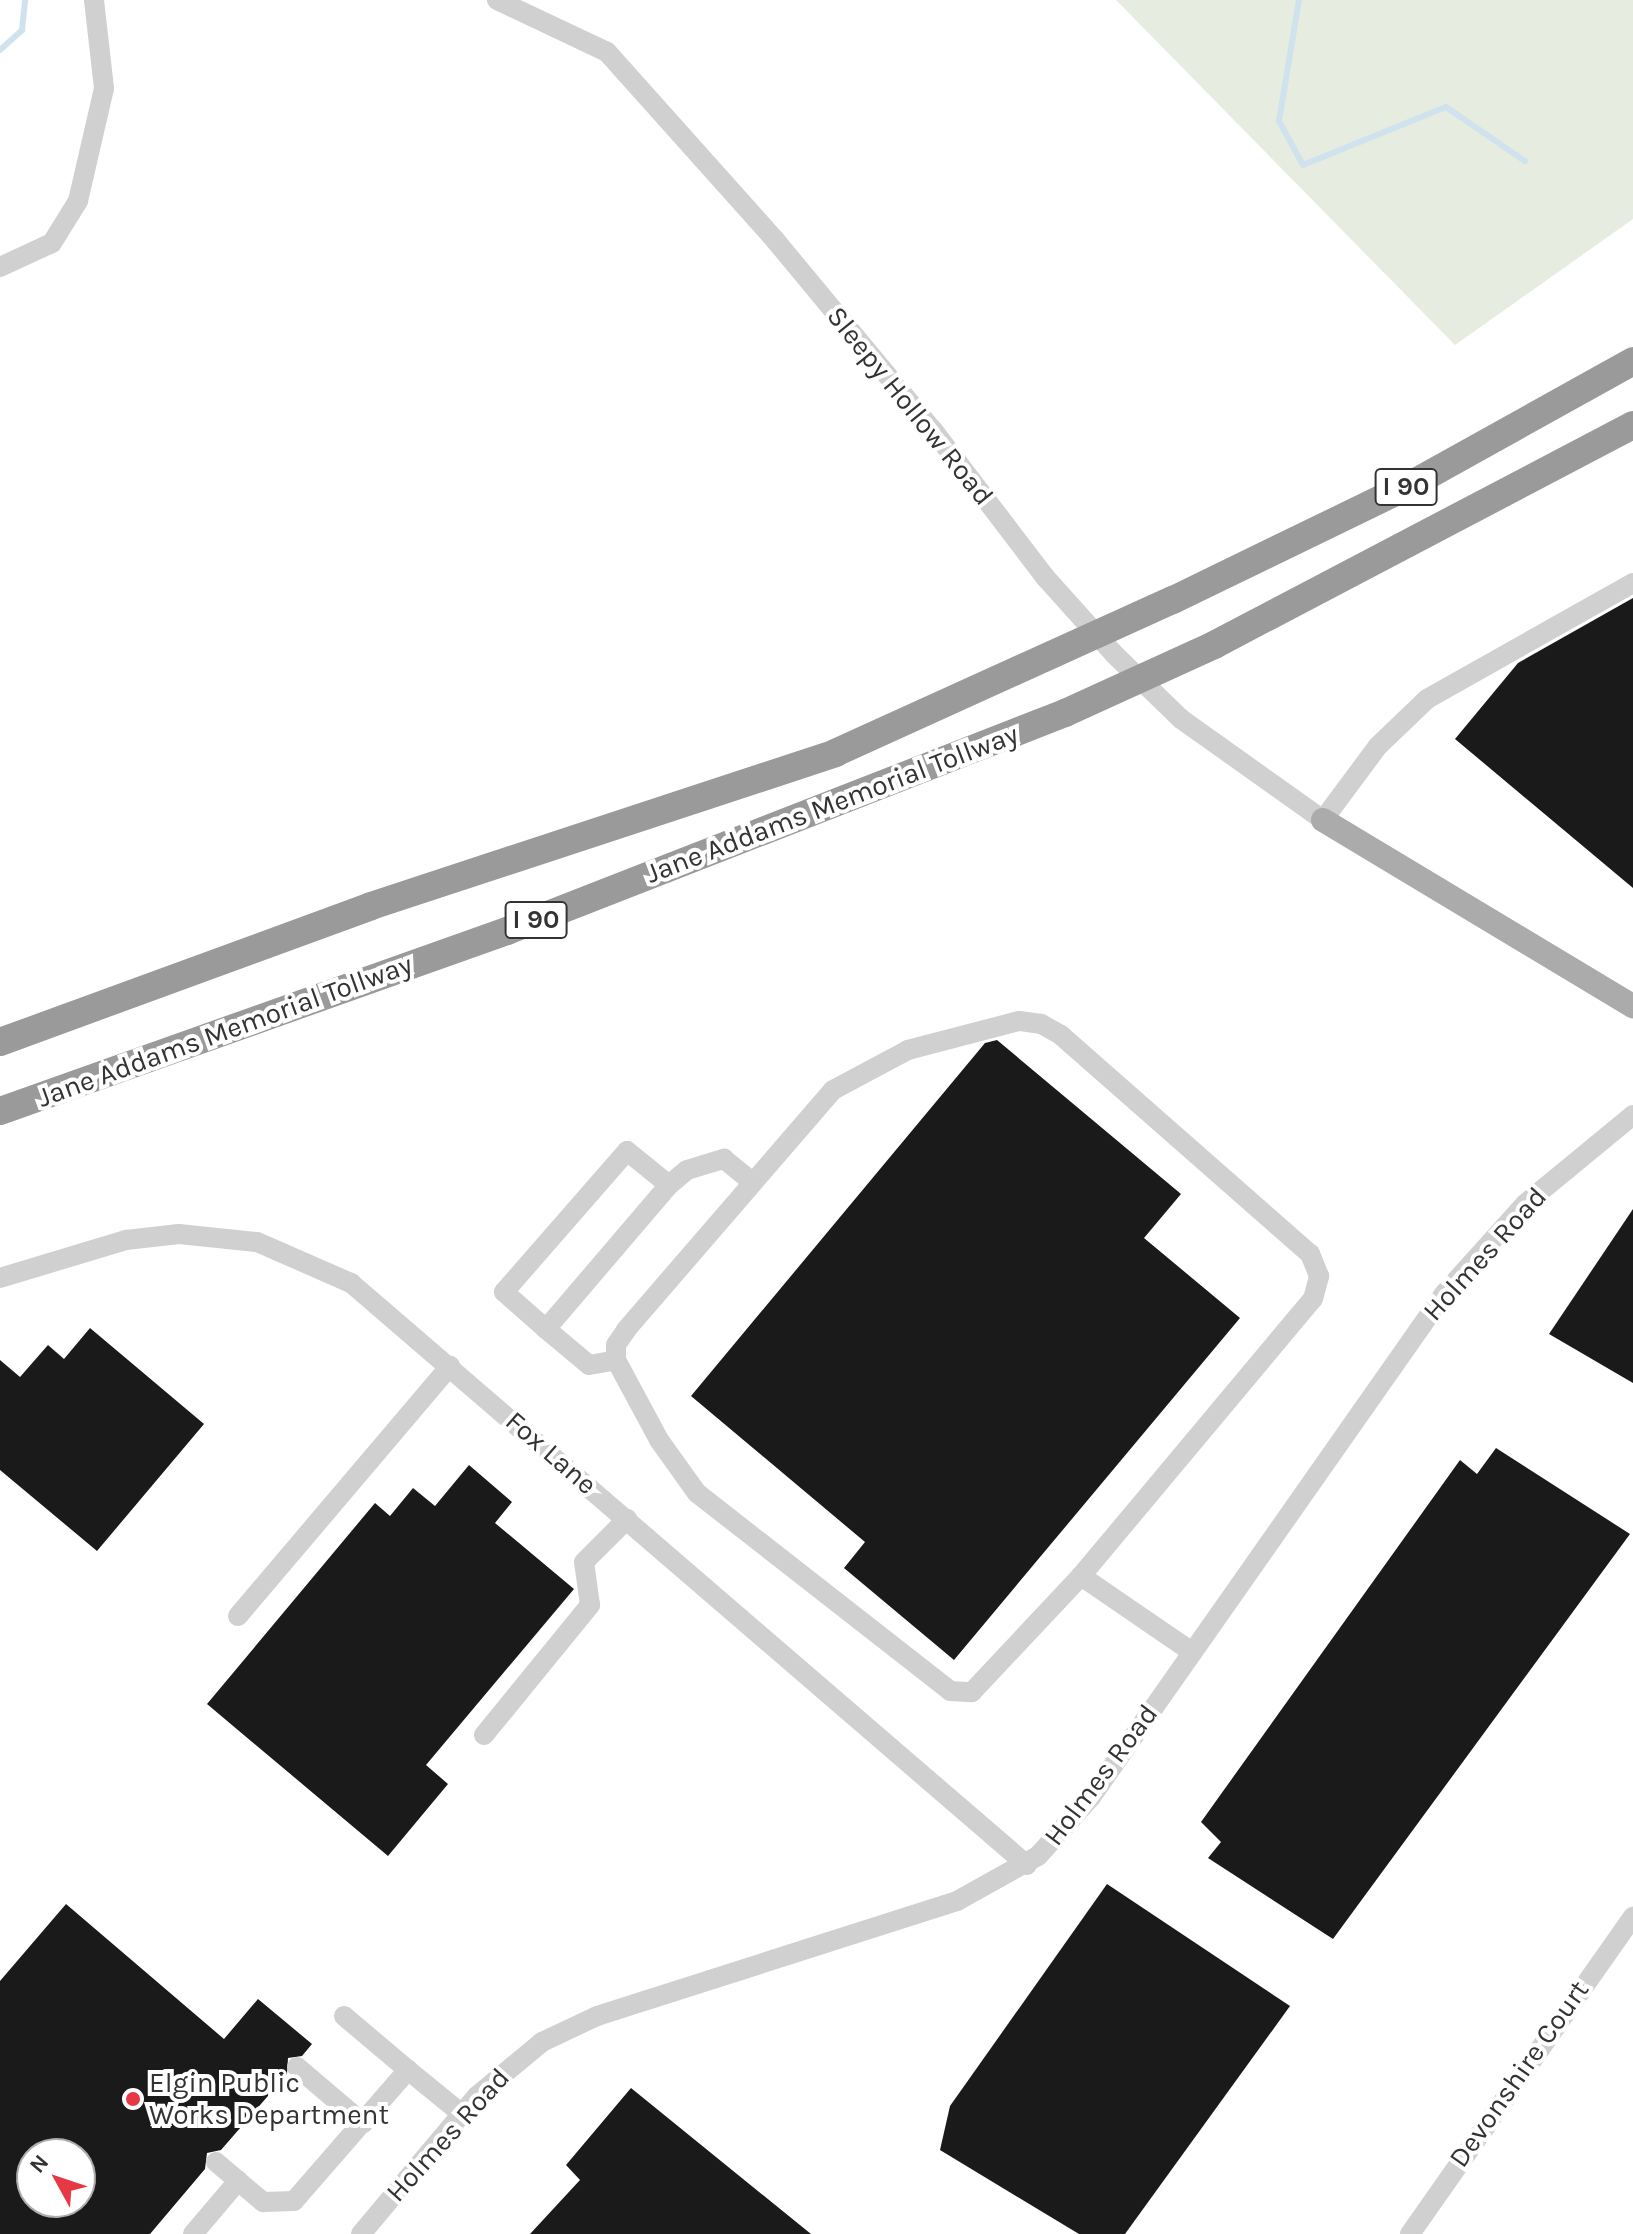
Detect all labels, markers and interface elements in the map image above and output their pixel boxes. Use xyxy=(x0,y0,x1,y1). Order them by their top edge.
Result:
street label: Sleepy Hollow Road xyxy=(820,300,1000,512)
road number: I 90 xyxy=(1374,465,1438,509)
street label: Jane Addams Memorial Tollway xyxy=(641,717,1023,891)
road number: I 90 xyxy=(504,898,568,942)
street label: Jane Addams Memorial Tollway xyxy=(33,947,417,1115)
street label: Holmes Road xyxy=(1416,1180,1554,1328)
street label: Fox Lane xyxy=(498,1404,604,1502)
street label: Holmes Road xyxy=(1037,1698,1165,1852)
street label: Devonshire Court xyxy=(1442,1974,1596,2174)
street label: Holmes Road xyxy=(379,2061,517,2209)
place label: Elgin Public Works Department xyxy=(149,2066,389,2132)
marker: Elgin Public Works Department xyxy=(124,2090,142,2108)
north arrow xyxy=(16,2138,96,2218)
text: N xyxy=(24,2149,54,2178)

